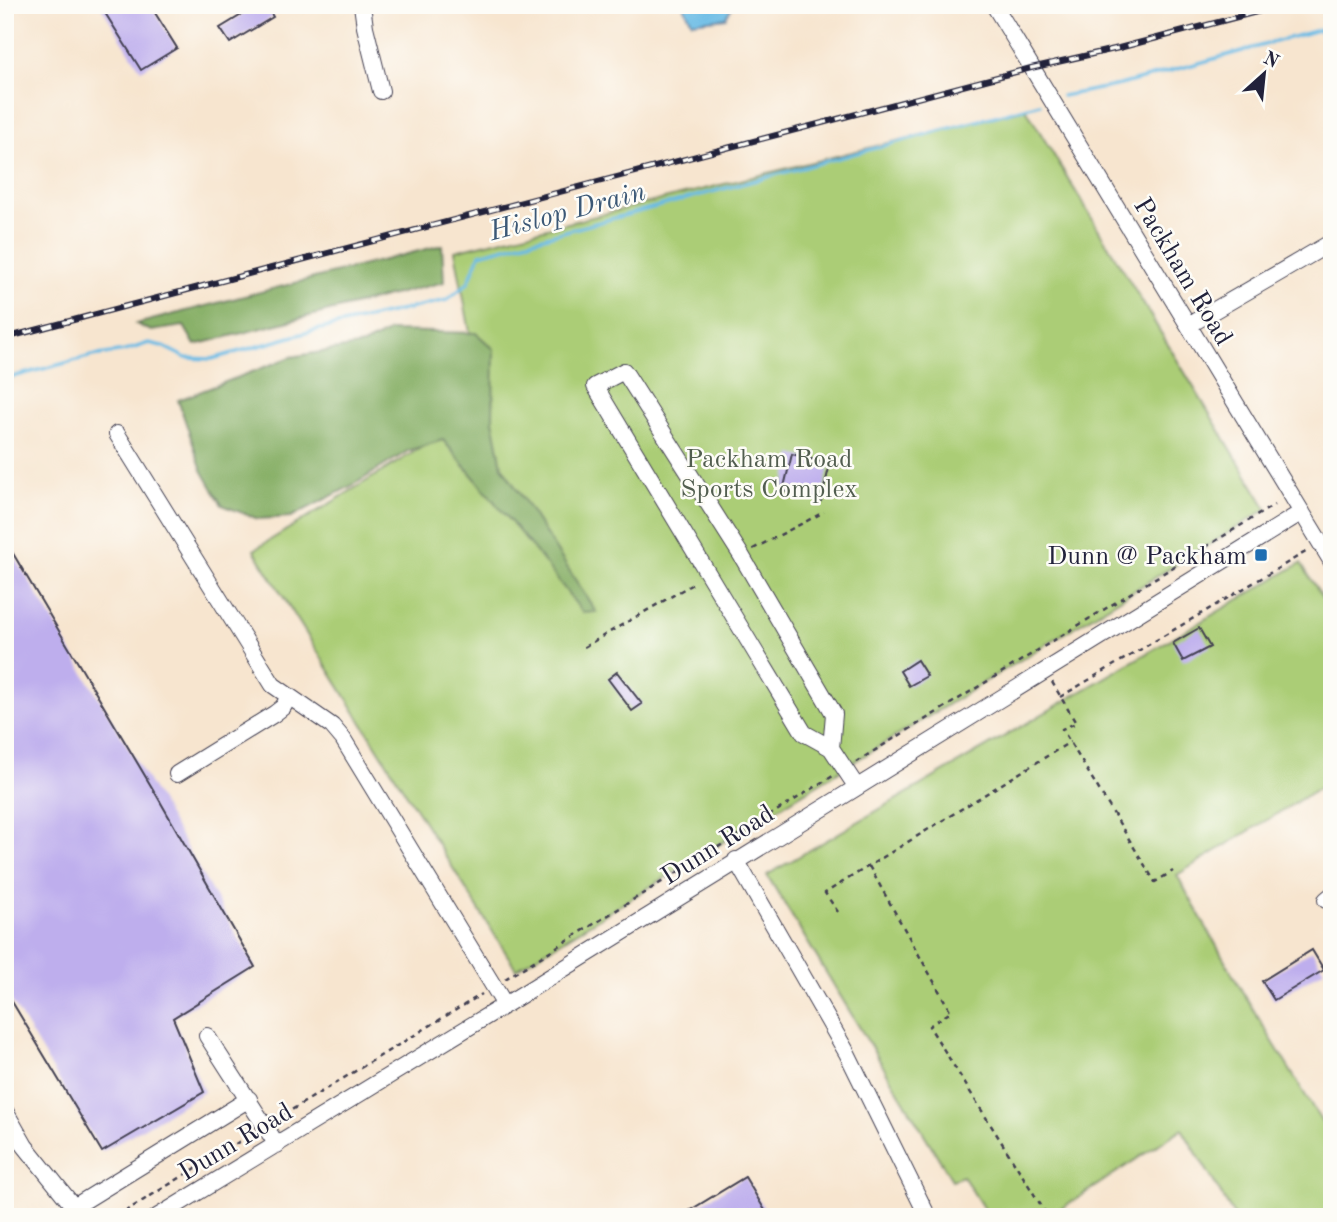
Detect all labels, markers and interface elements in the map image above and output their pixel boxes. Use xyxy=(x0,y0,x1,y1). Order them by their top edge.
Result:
north arrow xyxy=(1228,38,1298,108)
text: N xyxy=(1260,49,1282,73)
water label: Hislop Drain xyxy=(485,179,649,248)
street label: Packham Road xyxy=(1128,194,1236,350)
park label: Packham Road Sports Complex xyxy=(680,447,858,503)
place label: Dunn @ Packham xyxy=(1047,544,1247,570)
marker: Dunn @ Packham xyxy=(1253,547,1269,563)
street label: Dunn Road xyxy=(657,801,779,890)
street label: Dunn Road xyxy=(175,1099,297,1187)

